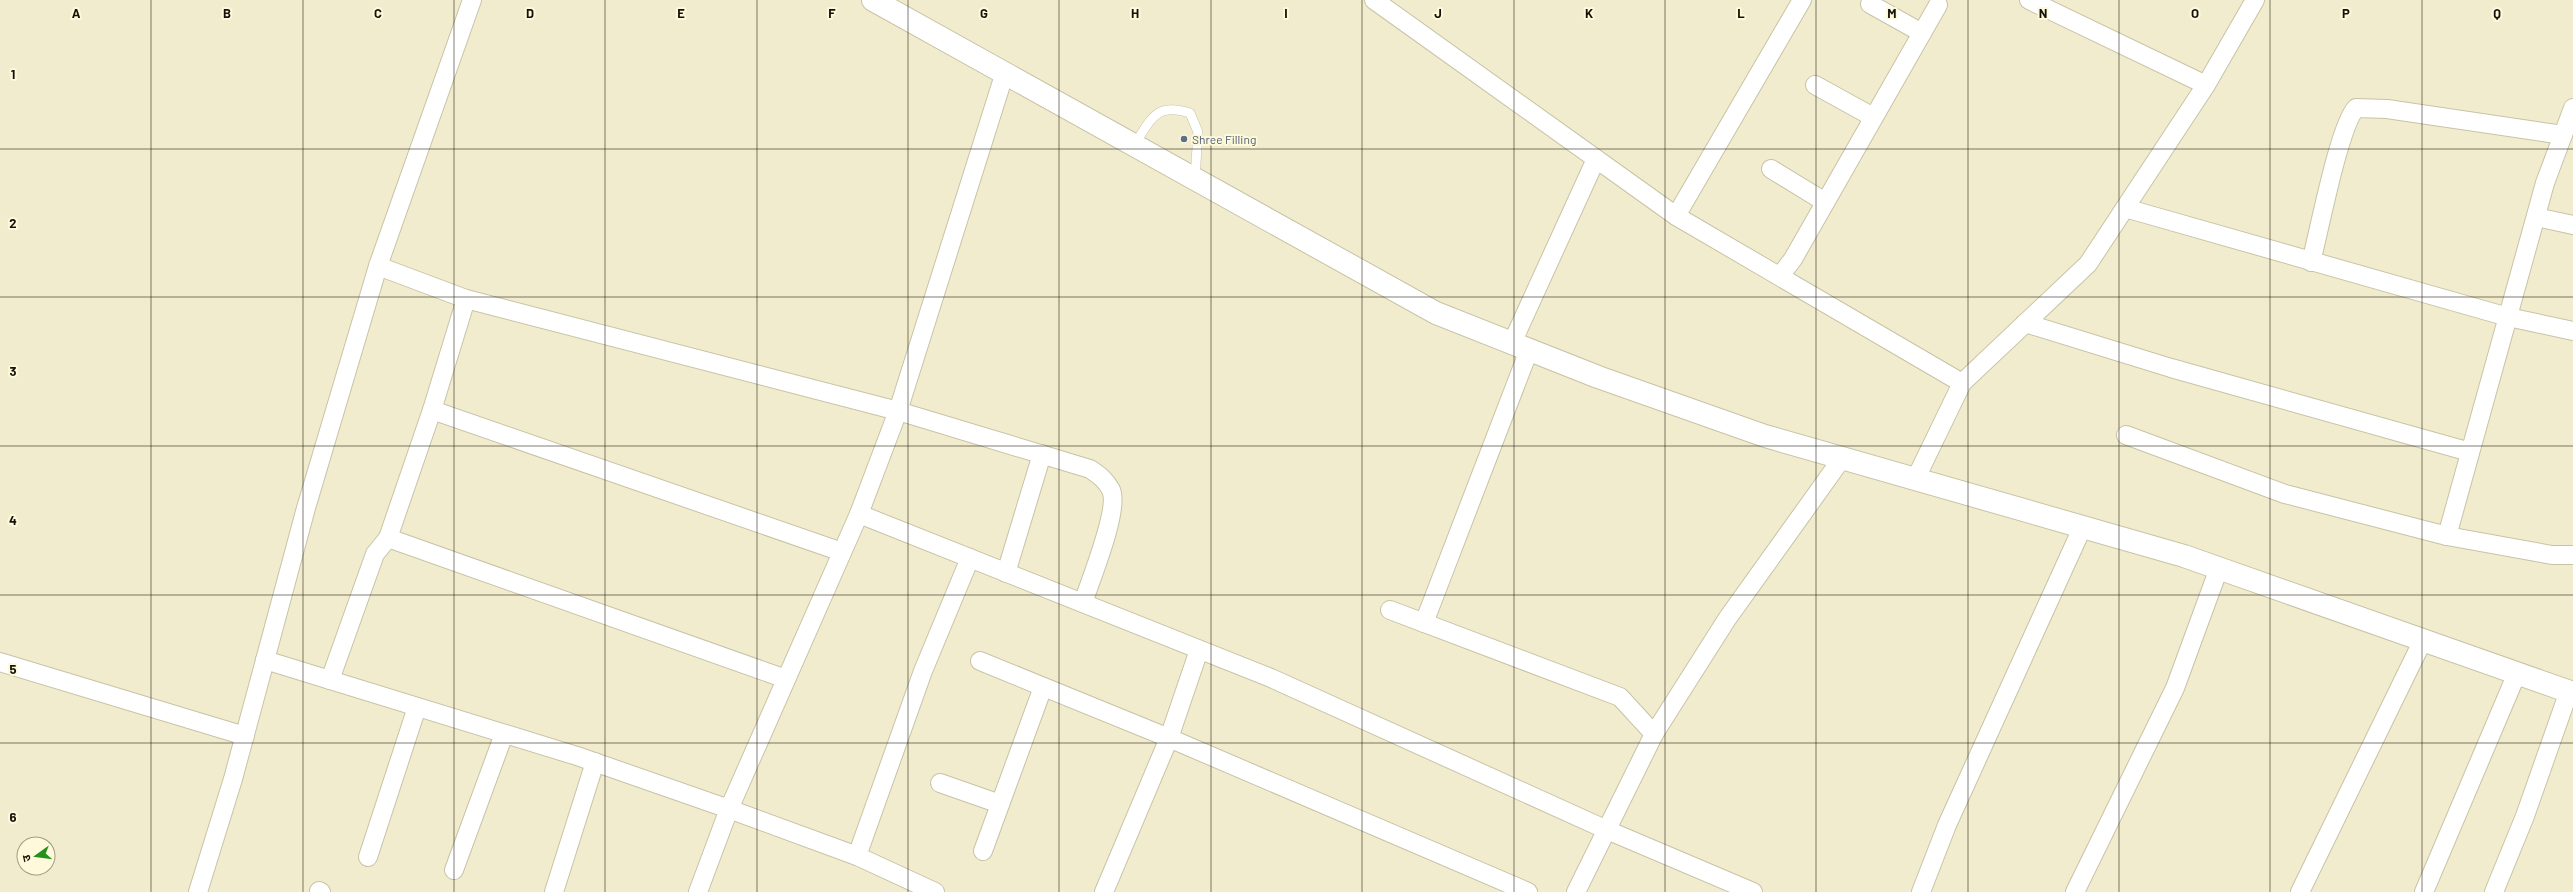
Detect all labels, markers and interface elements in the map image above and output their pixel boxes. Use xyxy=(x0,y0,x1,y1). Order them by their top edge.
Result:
text: A xyxy=(72,5,81,21)
text: B xyxy=(223,5,231,21)
text: C xyxy=(374,5,382,21)
text: D xyxy=(526,5,534,21)
text: E xyxy=(677,5,685,21)
text: F xyxy=(828,5,836,21)
text: G xyxy=(980,5,988,21)
text: H xyxy=(1131,5,1139,21)
text: I xyxy=(1284,5,1288,21)
text: J xyxy=(1434,5,1442,21)
text: K xyxy=(1585,5,1593,21)
text: L xyxy=(1737,5,1745,21)
text: M xyxy=(1887,5,1897,21)
text: N xyxy=(2039,5,2047,21)
text: O xyxy=(2191,5,2199,21)
text: P xyxy=(2342,5,2350,21)
text: Q xyxy=(2493,5,2501,21)
text: 1 xyxy=(11,66,15,82)
place label: Shree Filling xyxy=(1192,132,1256,146)
marker: Shree Filling xyxy=(1179,134,1189,144)
text: 2 xyxy=(9,215,17,231)
text: 3 xyxy=(9,363,17,379)
text: 4 xyxy=(9,512,17,528)
text: 5 xyxy=(9,661,17,677)
text: 6 xyxy=(10,809,17,825)
north arrow xyxy=(16,836,56,876)
text: उ xyxy=(19,853,33,863)

